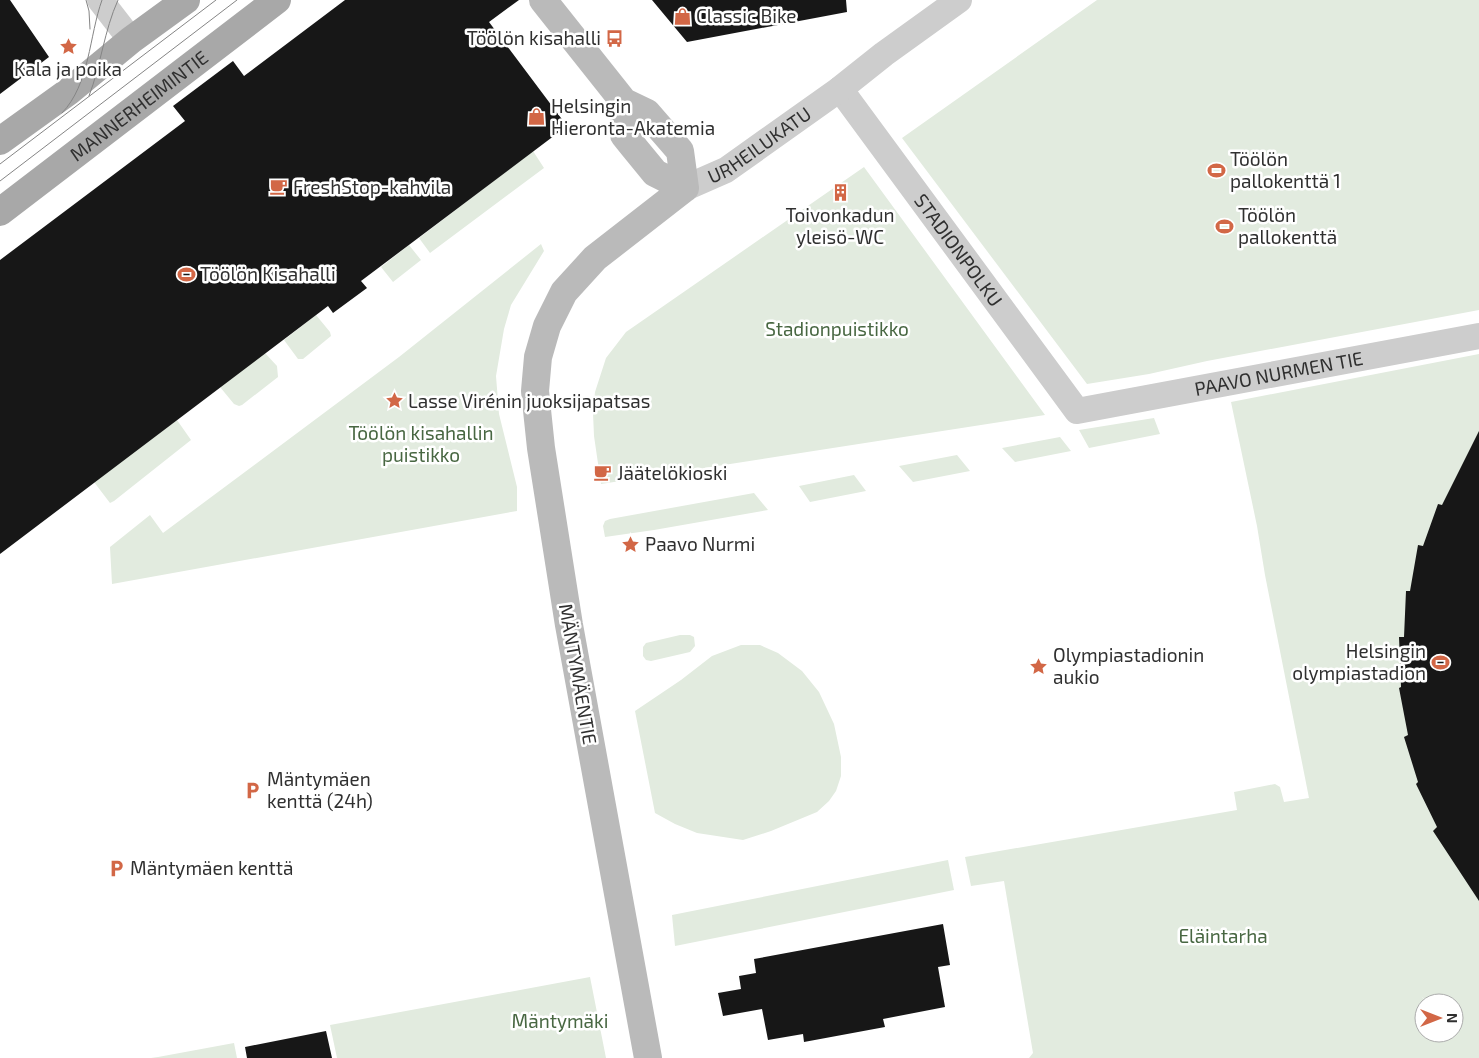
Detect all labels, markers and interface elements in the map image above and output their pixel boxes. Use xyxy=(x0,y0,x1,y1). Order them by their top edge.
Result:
place label: Classic Bike xyxy=(696,4,797,27)
shop icon: Classic Bike xyxy=(672,6,692,26)
place label: Töölön kisahalli xyxy=(467,26,601,49)
bus stop icon: Töölön kisahalli xyxy=(605,28,625,48)
place icon: Kala ja poika xyxy=(58,36,78,56)
street label: MANNERHEIMINTIE xyxy=(65,45,212,165)
place label: Kala ja poika xyxy=(14,57,122,80)
place label: Helsingin Hieronta-Akatemia xyxy=(551,94,715,139)
street label: URHEILUKATU xyxy=(704,101,815,188)
shop icon: Helsingin Hieronta-Akatemia xyxy=(527,107,547,127)
place label: Töölön pallokenttä 1 xyxy=(1230,147,1341,192)
sports icon: Töölön pallokenttä 1 xyxy=(1206,160,1226,180)
place label: FreshStop-kahvila xyxy=(293,175,451,198)
cafe icon: FreshStop-kahvila xyxy=(269,177,289,197)
building icon: Toivonkadun yleisö-WC xyxy=(830,182,850,202)
street label: STADIONPOLKU xyxy=(910,189,1008,310)
place label: Toivonkadun yleisö-WC xyxy=(785,203,895,248)
place label: Töölön pallokenttä xyxy=(1238,203,1337,248)
sports icon: Töölön pallokenttä xyxy=(1214,216,1234,236)
place label: Töölön Kisahalli xyxy=(200,262,336,285)
sports icon: Töölön Kisahalli xyxy=(176,264,196,284)
park label: Stadionpuistikko xyxy=(765,317,909,340)
street label: PAAVO NURMEN TIE xyxy=(1192,346,1365,400)
place label: Lasse Virénin juoksijapatsas xyxy=(408,389,650,412)
place icon: Lasse Virénin juoksijapatsas xyxy=(384,391,404,411)
park label: Töölön kisahallin puistikko xyxy=(348,421,494,466)
place label: Jäätelökioski xyxy=(617,461,727,484)
cafe icon: Jäätelökioski xyxy=(593,463,613,483)
place label: Paavo Nurmi xyxy=(645,532,755,555)
place icon: Paavo Nurmi xyxy=(621,534,641,554)
street label: MÄNTYMÄENTIE xyxy=(555,602,602,746)
place label: Helsingin olympiastadion xyxy=(1292,639,1426,684)
place label: Olympiastadionin aukio xyxy=(1053,643,1204,688)
sports icon: Helsingin olympiastadion xyxy=(1430,652,1450,672)
place icon: Olympiastadionin aukio xyxy=(1029,656,1049,676)
place label: Mäntymäen kenttä (24h) xyxy=(267,767,373,812)
parking icon: Mäntymäen kenttä (24h) xyxy=(243,780,263,800)
place label: Mäntymäen kenttä xyxy=(130,856,294,879)
parking icon: Mäntymäen kenttä xyxy=(106,858,126,878)
park label: Eläintarha xyxy=(1178,924,1268,947)
north arrow xyxy=(1414,993,1464,1043)
park label: Mäntymäki xyxy=(512,1009,608,1032)
text: N xyxy=(1444,1013,1461,1023)

